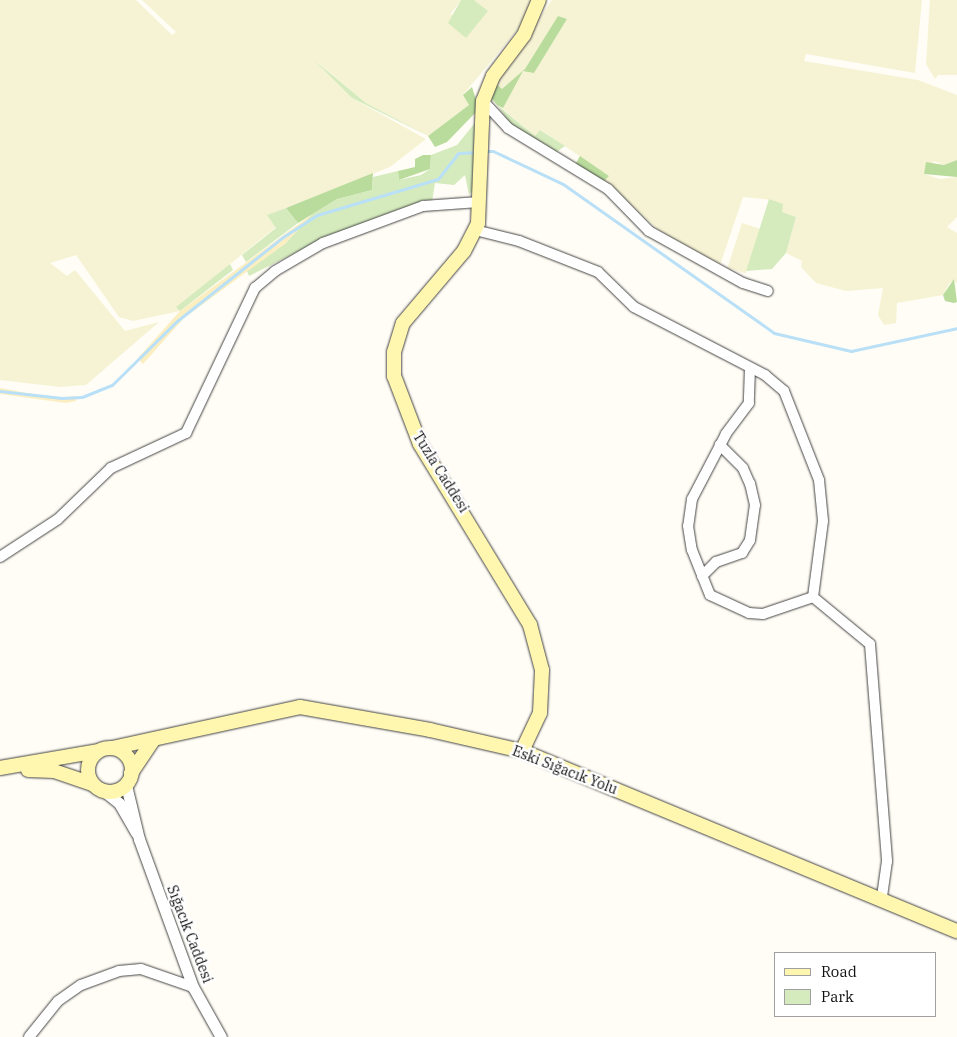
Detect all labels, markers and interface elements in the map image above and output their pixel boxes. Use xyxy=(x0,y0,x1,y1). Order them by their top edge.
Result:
street label: Tuzla Caddesi xyxy=(409,429,473,515)
street label: Eski Sığacık Yolu xyxy=(510,742,620,798)
street label: Sığacık Caddesi xyxy=(164,883,216,985)
legend xyxy=(774,952,937,1017)
text: Road xyxy=(821,962,857,981)
text: Park xyxy=(821,987,854,1006)

